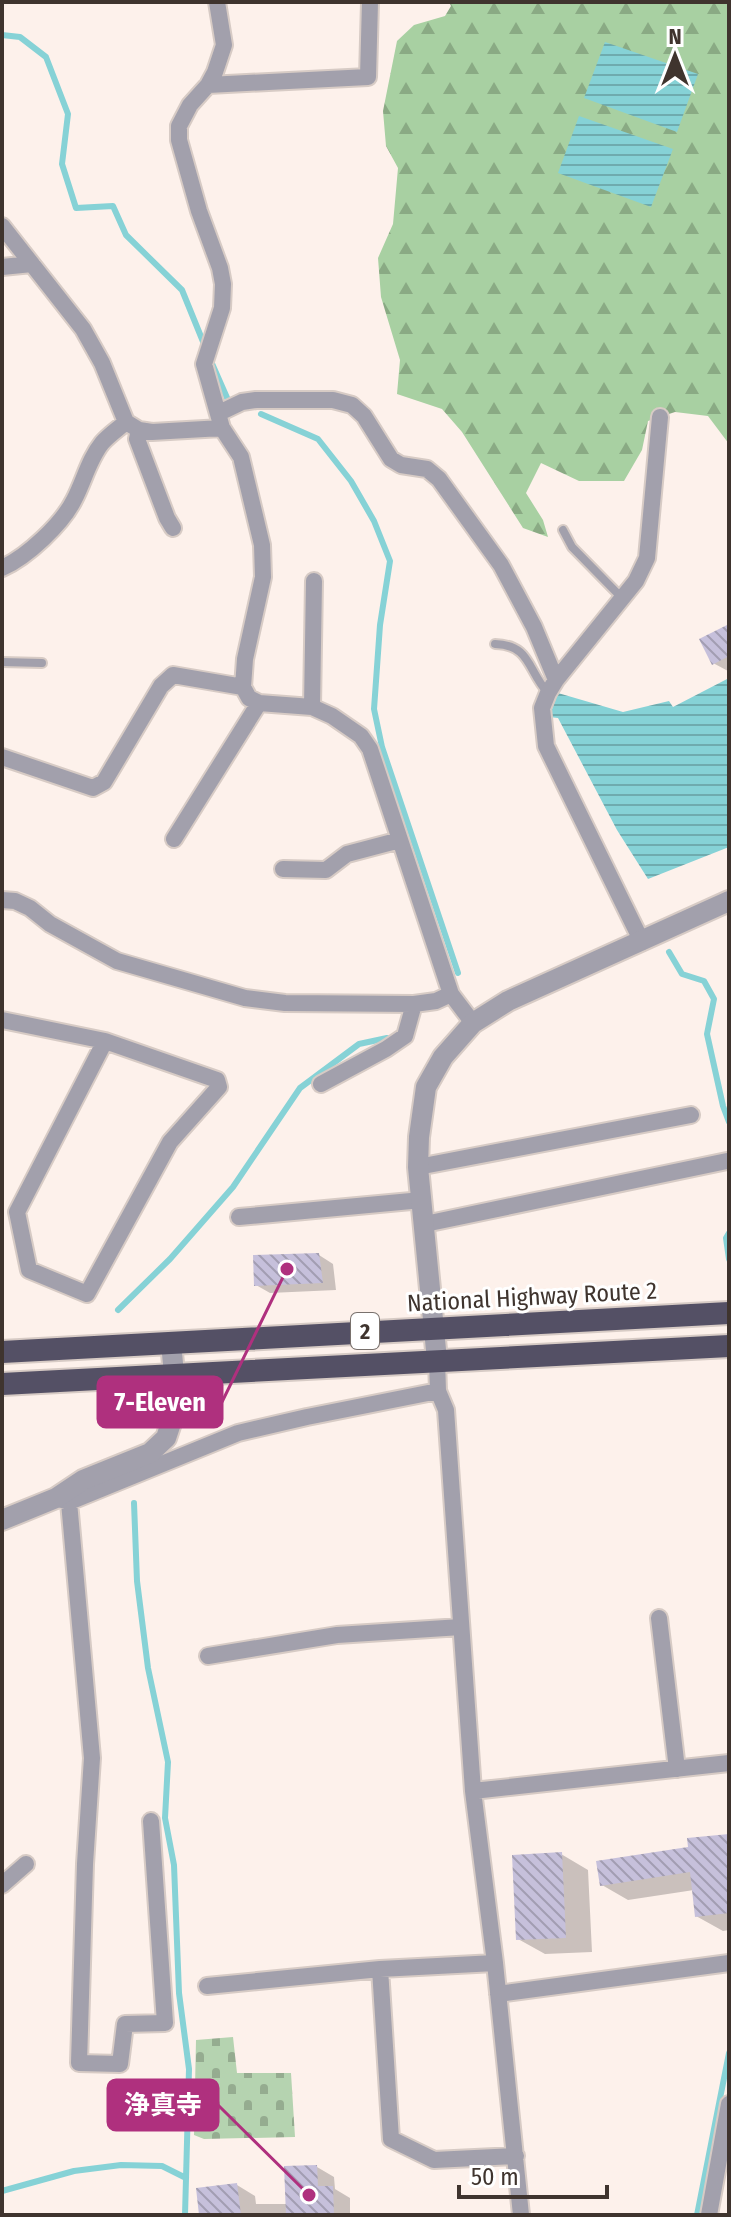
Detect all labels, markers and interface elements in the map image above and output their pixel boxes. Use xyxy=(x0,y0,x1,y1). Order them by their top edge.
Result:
north arrow xyxy=(635,16,715,96)
text: N xyxy=(668,23,682,50)
street label: National Highway Route 2 xyxy=(406,1276,658,1318)
road number: 2 xyxy=(351,1313,379,1349)
callout: 7-Eleven xyxy=(98,1377,222,1427)
text: 7-Eleven xyxy=(114,1387,206,1418)
callout: 浄真寺 xyxy=(108,2080,218,2130)
text: 浄真寺 xyxy=(124,2090,202,2121)
scale bar xyxy=(459,2149,607,2199)
text: 50 m xyxy=(471,2163,519,2191)

